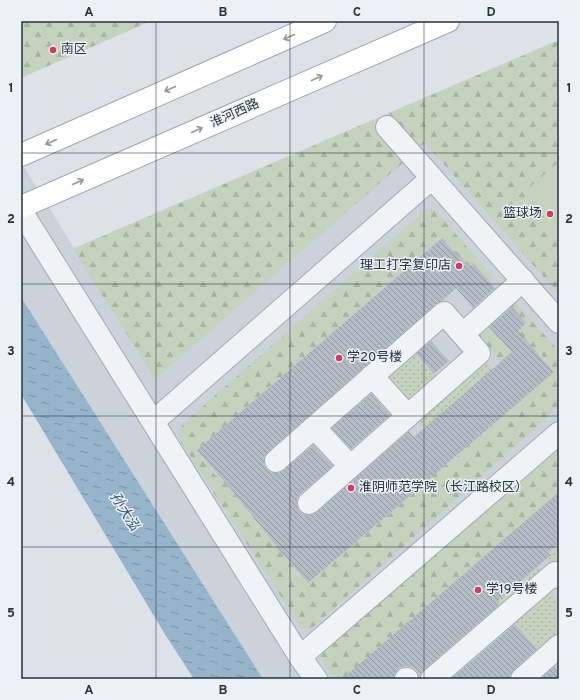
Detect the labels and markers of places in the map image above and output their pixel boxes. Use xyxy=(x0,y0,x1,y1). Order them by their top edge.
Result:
place label: 南区 xyxy=(61,42,87,58)
marker: 南区 xyxy=(48,45,58,55)
place label: 篮球场 xyxy=(503,206,542,222)
marker: 篮球场 xyxy=(545,209,555,219)
place label: 理工打字复印店 xyxy=(360,257,451,274)
marker: 理工打字复印店 xyxy=(454,261,464,271)
place label: 学20号楼 xyxy=(347,349,402,366)
marker: 学20号楼 xyxy=(334,353,344,363)
place label: 淮阴师范学院（长江路校区） xyxy=(359,479,528,496)
marker: 淮阴师范学院（长江路校区） xyxy=(346,483,356,493)
place label: 学19号楼 xyxy=(486,581,538,598)
marker: 学19号楼 xyxy=(473,585,483,595)

